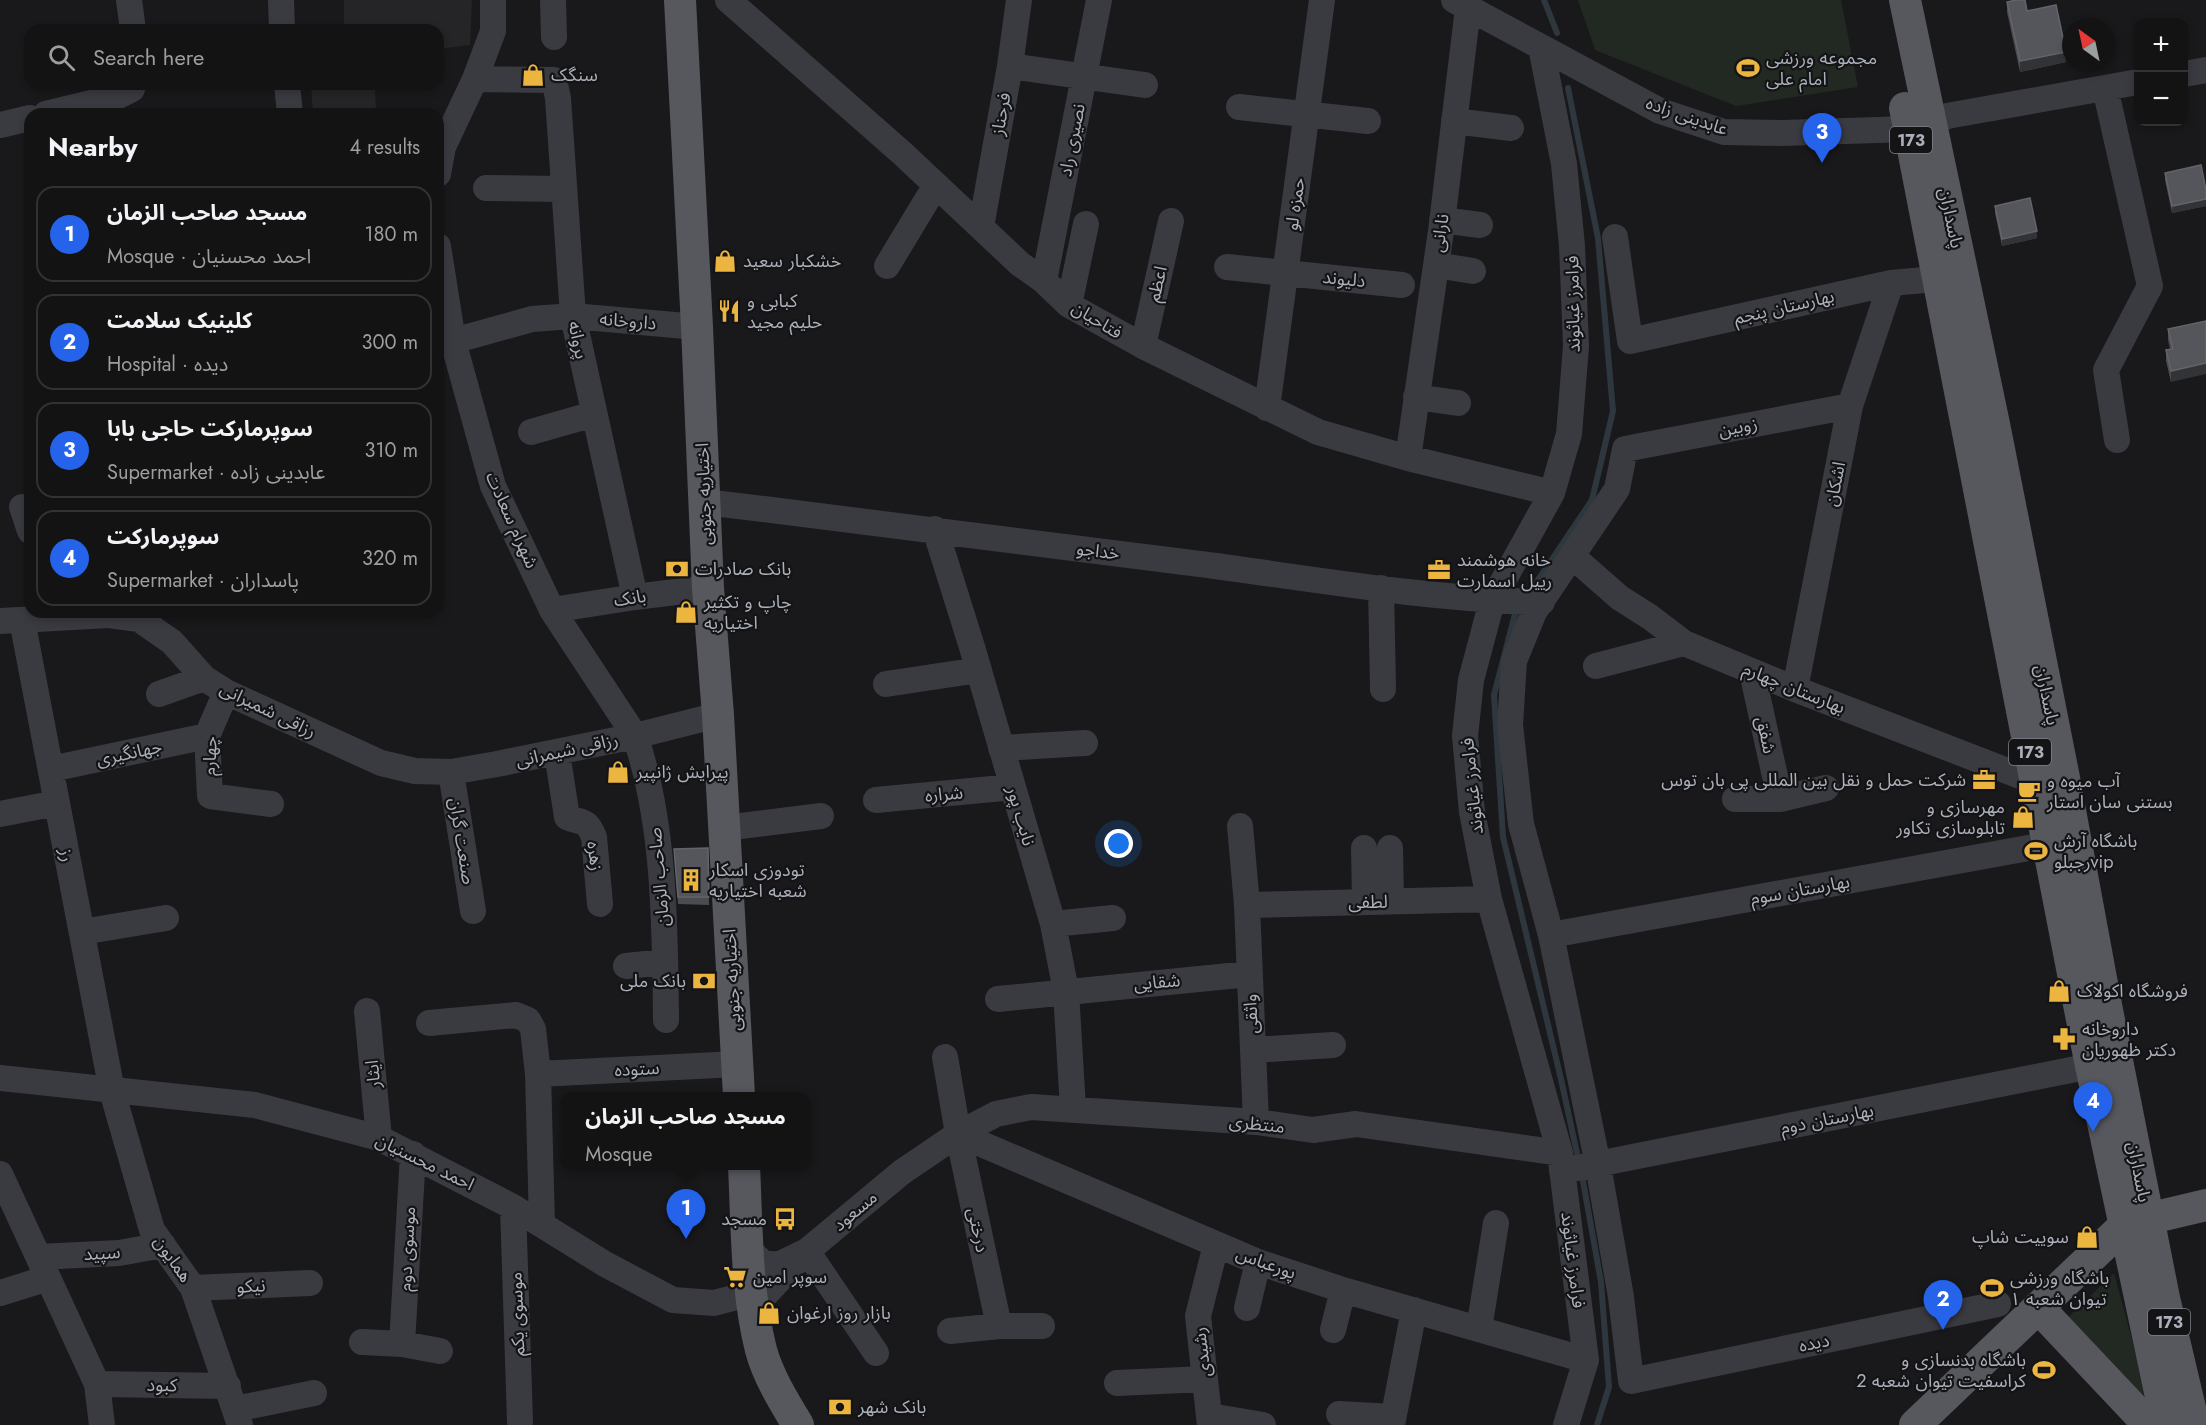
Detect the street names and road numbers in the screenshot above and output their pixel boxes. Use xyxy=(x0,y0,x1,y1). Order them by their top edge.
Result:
street label: عابدینی زاده xyxy=(1642,90,1732,142)
street label: فرحناز xyxy=(984,91,1018,138)
street label: نصیری راد xyxy=(1052,101,1092,179)
road number: 173 xyxy=(1890,127,1932,153)
street label: حمزه لو xyxy=(1278,176,1312,232)
street label: پاسداران xyxy=(1932,185,1970,251)
street label: نارانی xyxy=(1424,212,1456,254)
street label: فرامرز غیاثوند xyxy=(1559,255,1587,353)
street label: اعظم xyxy=(1140,263,1174,305)
street label: دلیوند xyxy=(1321,264,1367,294)
street label: بهارستان پنجم xyxy=(1731,283,1837,331)
street label: فتاحیان xyxy=(1067,295,1127,345)
street label: داروخانه xyxy=(598,306,658,336)
street label: پروانه xyxy=(561,318,595,362)
street label: زوبین xyxy=(1716,410,1760,444)
street label: اختیاریه جنوبی xyxy=(689,442,719,546)
street label: اشکان xyxy=(1818,459,1852,509)
street label: شهرام سعادت xyxy=(478,467,545,573)
street label: خداجو xyxy=(1075,535,1121,567)
street label: بانک xyxy=(612,583,648,613)
street label: بهارستان چهارم xyxy=(1738,656,1849,721)
street label: پاسداران xyxy=(2028,662,2066,728)
street label: رزاقی شمیرانی xyxy=(216,676,320,744)
street label: شفق xyxy=(1749,714,1783,756)
street label: رزاقی شیمرانی xyxy=(513,726,621,774)
street label: جهانگیری xyxy=(94,733,164,773)
street label: چهارم xyxy=(196,736,225,776)
street label: فرامرز غیاثوند xyxy=(1454,736,1490,836)
road number: 173 xyxy=(2009,739,2051,765)
street label: شراره xyxy=(924,779,964,809)
street label: نایب پور xyxy=(1000,782,1042,849)
street label: صنعت گران xyxy=(442,796,482,886)
street label: صاحب الزمان xyxy=(642,826,676,928)
street label: زهره xyxy=(580,840,610,872)
street label: رز xyxy=(53,845,81,864)
street label: بهارستان سوم xyxy=(1748,868,1852,913)
street label: لطفی xyxy=(1348,889,1388,915)
street label: اختیاریه جنوبی xyxy=(716,928,748,1032)
street label: شقایی xyxy=(1133,967,1181,997)
street label: واثقی xyxy=(1237,993,1265,1035)
street label: ستوده xyxy=(614,1055,660,1083)
street label: ایثار xyxy=(359,1059,387,1090)
street label: بهارستان دوم xyxy=(1778,1097,1876,1142)
street label: منتظری xyxy=(1228,1108,1286,1140)
street label: احمد محسنیان xyxy=(371,1127,479,1197)
street label: پاسداران xyxy=(2120,1139,2158,1205)
street label: مسعود xyxy=(827,1185,883,1237)
street label: درختی xyxy=(961,1205,995,1255)
street label: موسوی دوم xyxy=(392,1206,423,1292)
street label: فرامرز غیاثوند xyxy=(1554,1210,1592,1310)
street label: همایون xyxy=(147,1230,199,1288)
street label: سپید xyxy=(83,1239,121,1267)
street label: پورعباس xyxy=(1232,1240,1300,1286)
street label: موسوی یکم xyxy=(503,1271,531,1357)
street label: نیکو xyxy=(236,1272,266,1300)
road number: 173 xyxy=(2148,1309,2190,1335)
street label: رشیدی xyxy=(1186,1326,1218,1378)
street label: دیده xyxy=(1796,1327,1832,1359)
street label: کبود xyxy=(146,1372,178,1398)

